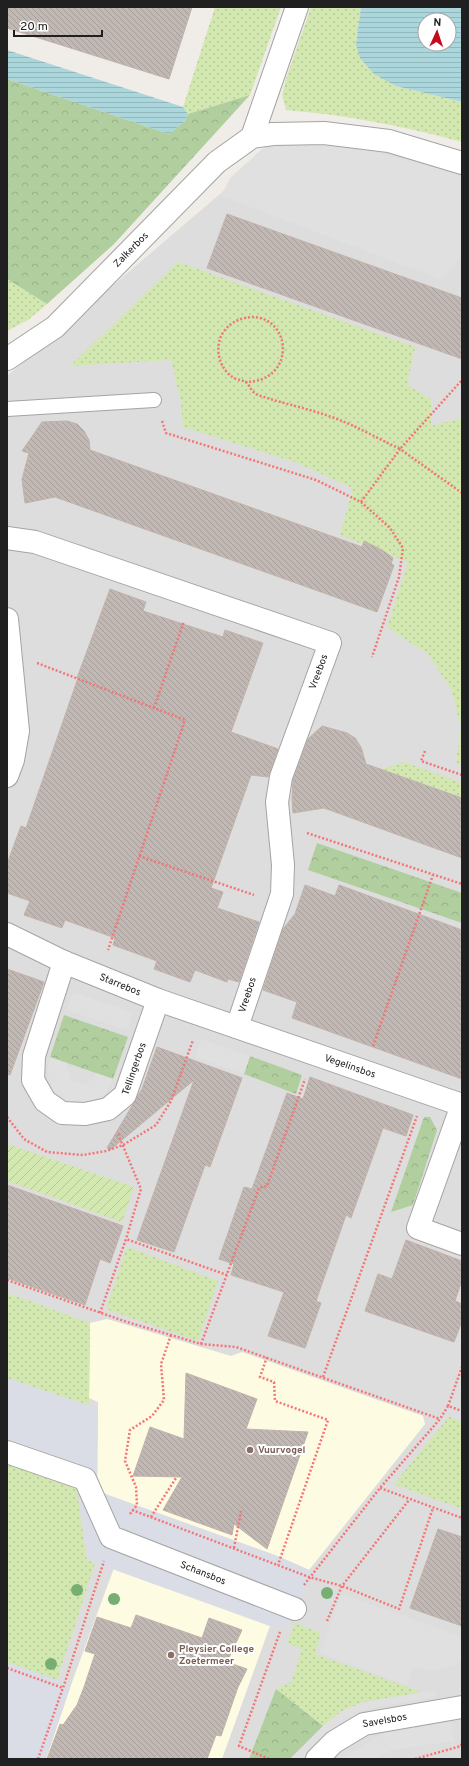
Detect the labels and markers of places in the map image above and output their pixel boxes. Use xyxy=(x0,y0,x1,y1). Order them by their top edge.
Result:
place label: Vuurvogel xyxy=(258,1444,305,1457)
marker: Vuurvogel xyxy=(245,1445,255,1455)
place label: Pleysier College Zoetermeer xyxy=(179,1643,254,1668)
marker: Pleysier College Zoetermeer xyxy=(166,1650,176,1660)

